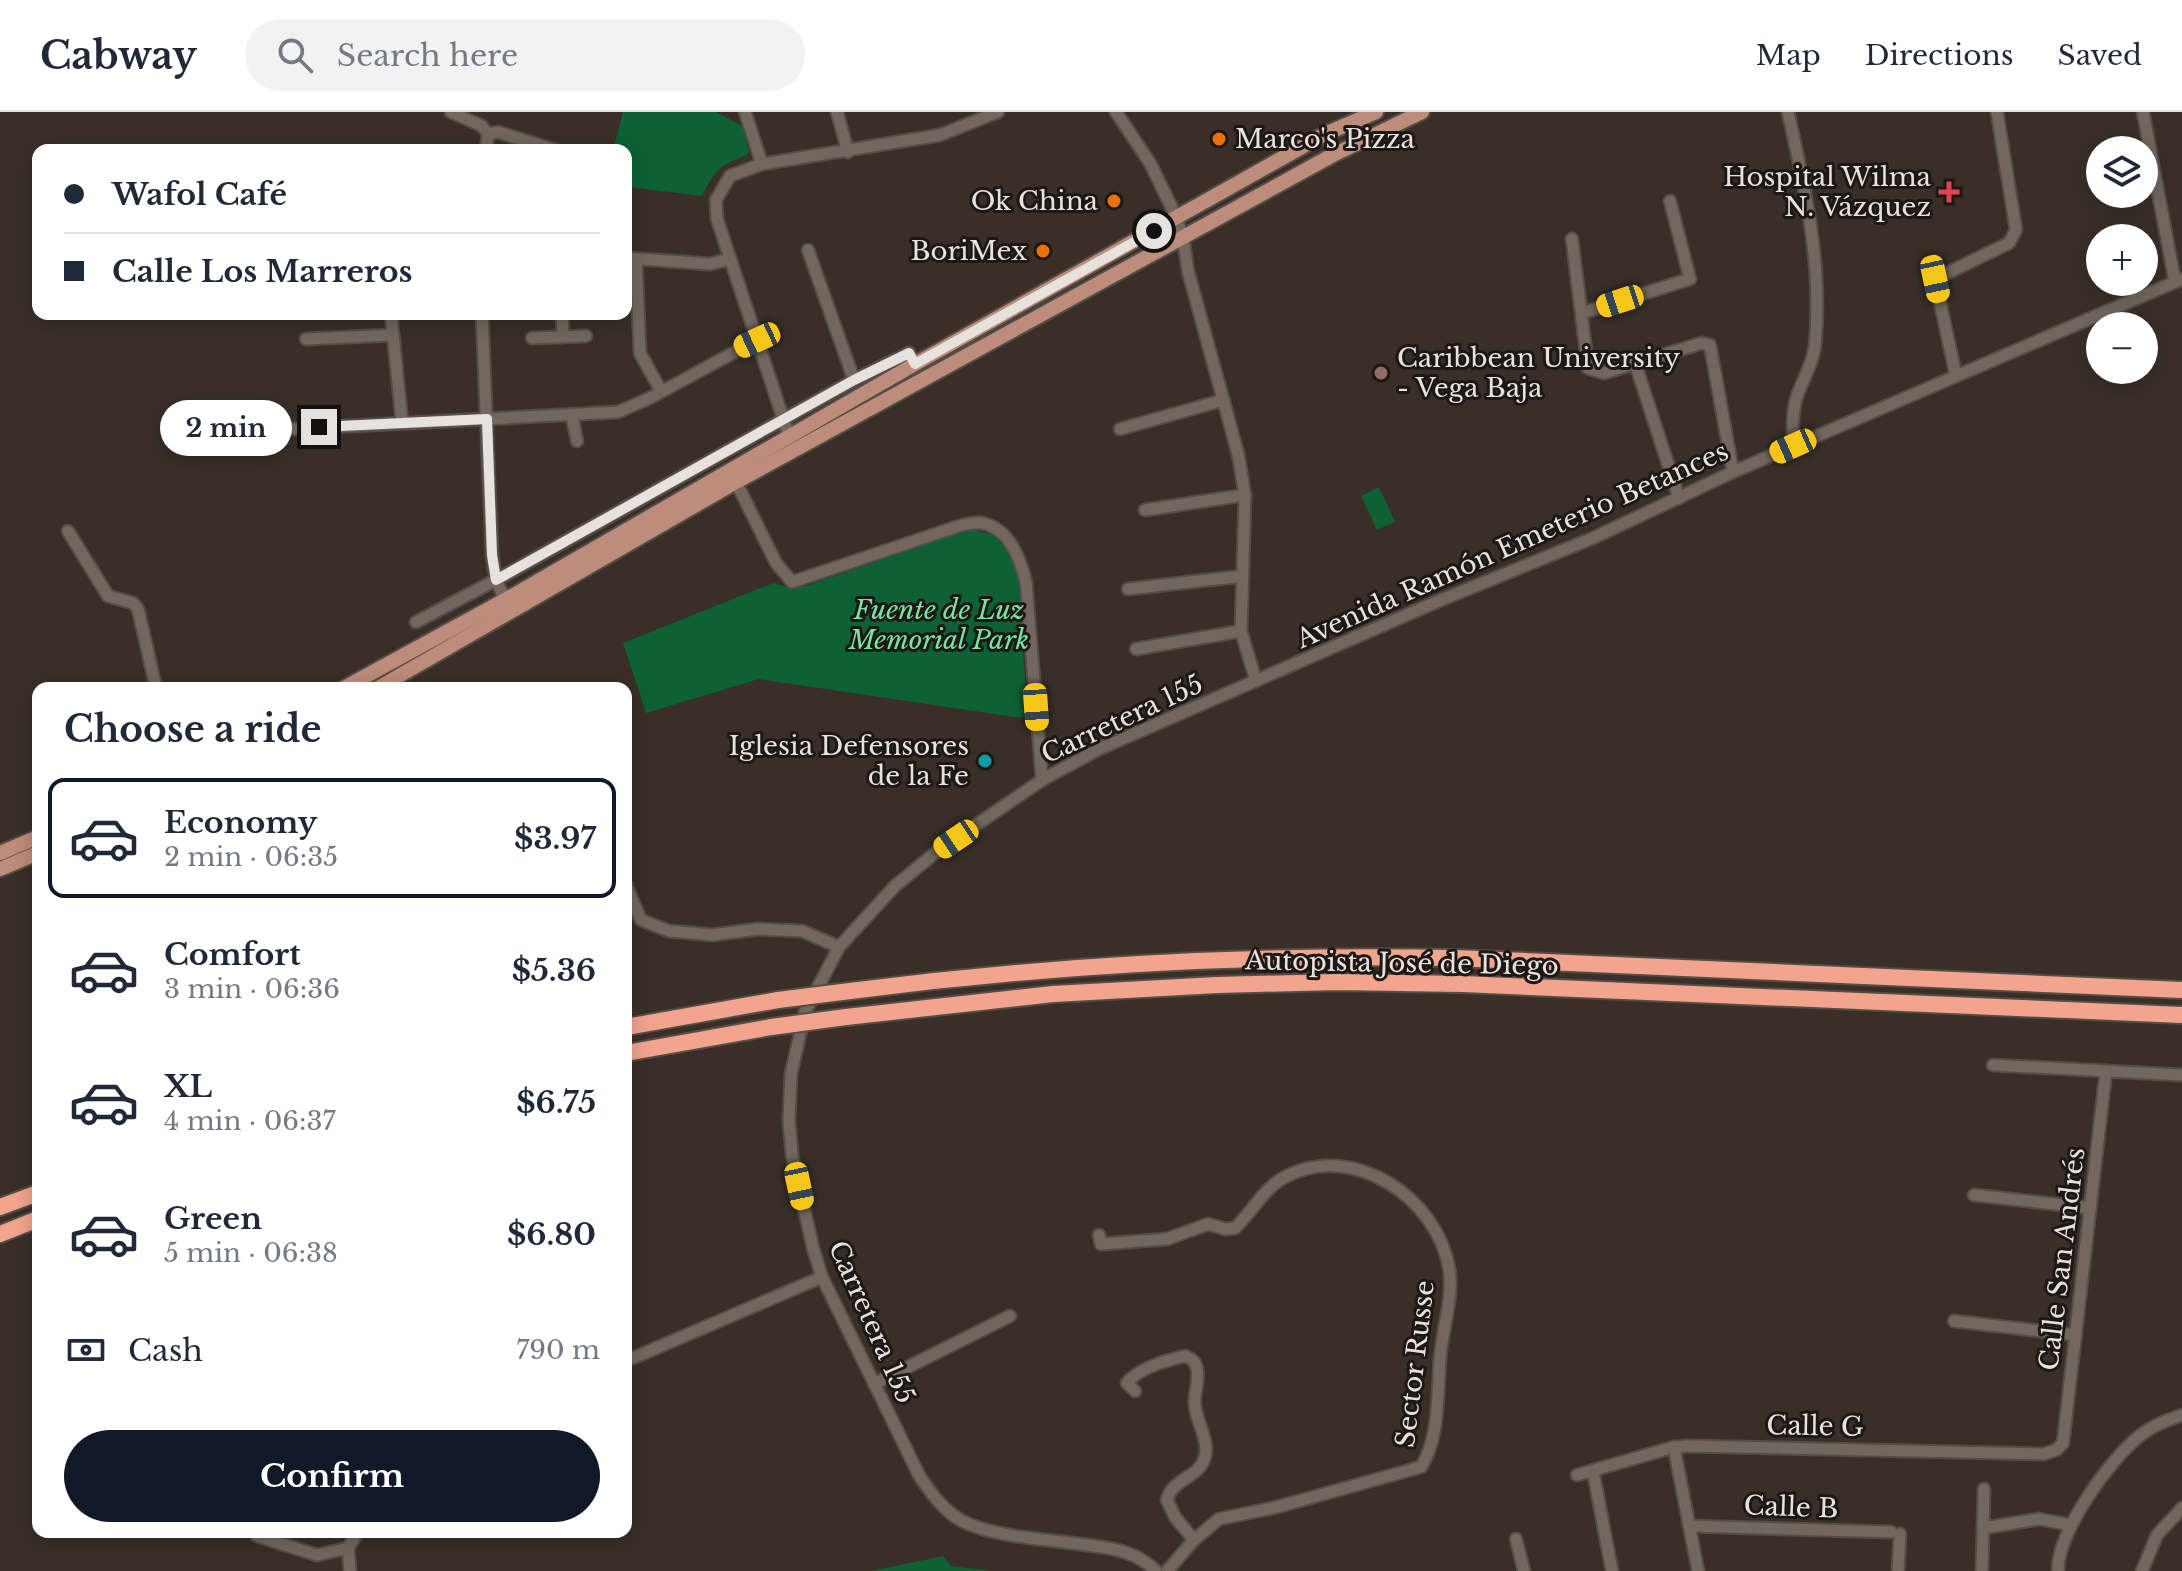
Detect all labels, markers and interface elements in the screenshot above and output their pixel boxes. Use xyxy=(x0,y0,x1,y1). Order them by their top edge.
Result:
search box xyxy=(245,19,805,91)
text: Cabway xyxy=(40,32,197,79)
icon: search xyxy=(273,33,317,77)
text: Search here xyxy=(337,37,518,74)
text: Map xyxy=(1756,38,1821,73)
text: Directions xyxy=(1865,38,2014,73)
text: Saved xyxy=(2058,38,2142,73)
place label: Marco's Pizza xyxy=(1235,123,1415,155)
marker: Marco's Pizza xyxy=(1210,130,1228,148)
map controls xyxy=(2086,136,2158,384)
button: layers xyxy=(2086,136,2158,208)
place label: Hospital Wilma N. Vázquez xyxy=(1723,161,1932,223)
text: Wafol Café xyxy=(112,176,287,213)
marker: Hospital Wilma N. Vázquez xyxy=(1938,181,1960,203)
place label: Ok China xyxy=(971,185,1099,217)
marker: Ok China xyxy=(1105,192,1123,210)
route start xyxy=(1136,213,1172,249)
button: + xyxy=(2086,224,2158,296)
place label: BoriMex xyxy=(911,235,1027,267)
marker: BoriMex xyxy=(1034,242,1052,260)
text: Calle Los Marreros xyxy=(112,253,413,290)
car xyxy=(1918,253,1952,305)
car xyxy=(1593,282,1647,320)
button: − xyxy=(2086,312,2158,384)
car xyxy=(730,319,784,361)
place label: Caribbean University - Vega Baja xyxy=(1397,342,1681,404)
marker: Caribbean University - Vega Baja xyxy=(1372,364,1390,382)
callout: 2 min xyxy=(159,399,291,455)
route end xyxy=(301,409,337,445)
text: 2 min xyxy=(186,412,266,444)
car xyxy=(1766,425,1820,467)
street label: Avenida Ramón Emeterio Betances xyxy=(1290,435,1733,656)
park label: Fuente de Luz Memorial Park xyxy=(848,594,1029,656)
street label: Carretera 155 xyxy=(1036,668,1208,770)
car xyxy=(1022,682,1050,732)
text: Choose a ride xyxy=(64,707,321,752)
place label: Iglesia Defensores de la Fe xyxy=(729,730,969,792)
marker: Iglesia Defensores de la Fe xyxy=(976,752,994,770)
icon: car xyxy=(68,802,140,874)
text: Economy xyxy=(164,804,317,841)
car xyxy=(929,816,983,862)
text: $3.97 xyxy=(514,820,596,857)
text: 2 min · 06:35 xyxy=(164,841,338,873)
icon: car xyxy=(68,934,140,1006)
text: Comfort xyxy=(164,936,301,973)
street label: Autopista José de Diego xyxy=(1244,944,1559,982)
text: $5.36 xyxy=(512,952,596,989)
text: 3 min · 06:36 xyxy=(164,973,340,1005)
icon: car xyxy=(68,1066,140,1138)
text: XL xyxy=(164,1068,212,1105)
text: $6.75 xyxy=(516,1084,596,1121)
text: 4 min · 06:37 xyxy=(164,1105,335,1137)
street label: Calle San Andrés xyxy=(2032,1146,2092,1372)
car xyxy=(782,1160,816,1212)
icon: car xyxy=(68,1198,140,1270)
text: Green xyxy=(164,1200,262,1237)
text: $6.80 xyxy=(507,1216,596,1253)
street label: Carretera 155 xyxy=(822,1236,922,1408)
text: 5 min · 06:38 xyxy=(164,1237,338,1269)
street label: Sector Russe xyxy=(1389,1279,1441,1449)
icon: cash xyxy=(64,1328,108,1372)
text: Cash xyxy=(128,1332,203,1369)
text: 790 m xyxy=(516,1334,600,1366)
street label: Calle G xyxy=(1766,1409,1864,1443)
button: Confirm xyxy=(64,1430,600,1522)
street label: Calle B xyxy=(1743,1489,1839,1525)

